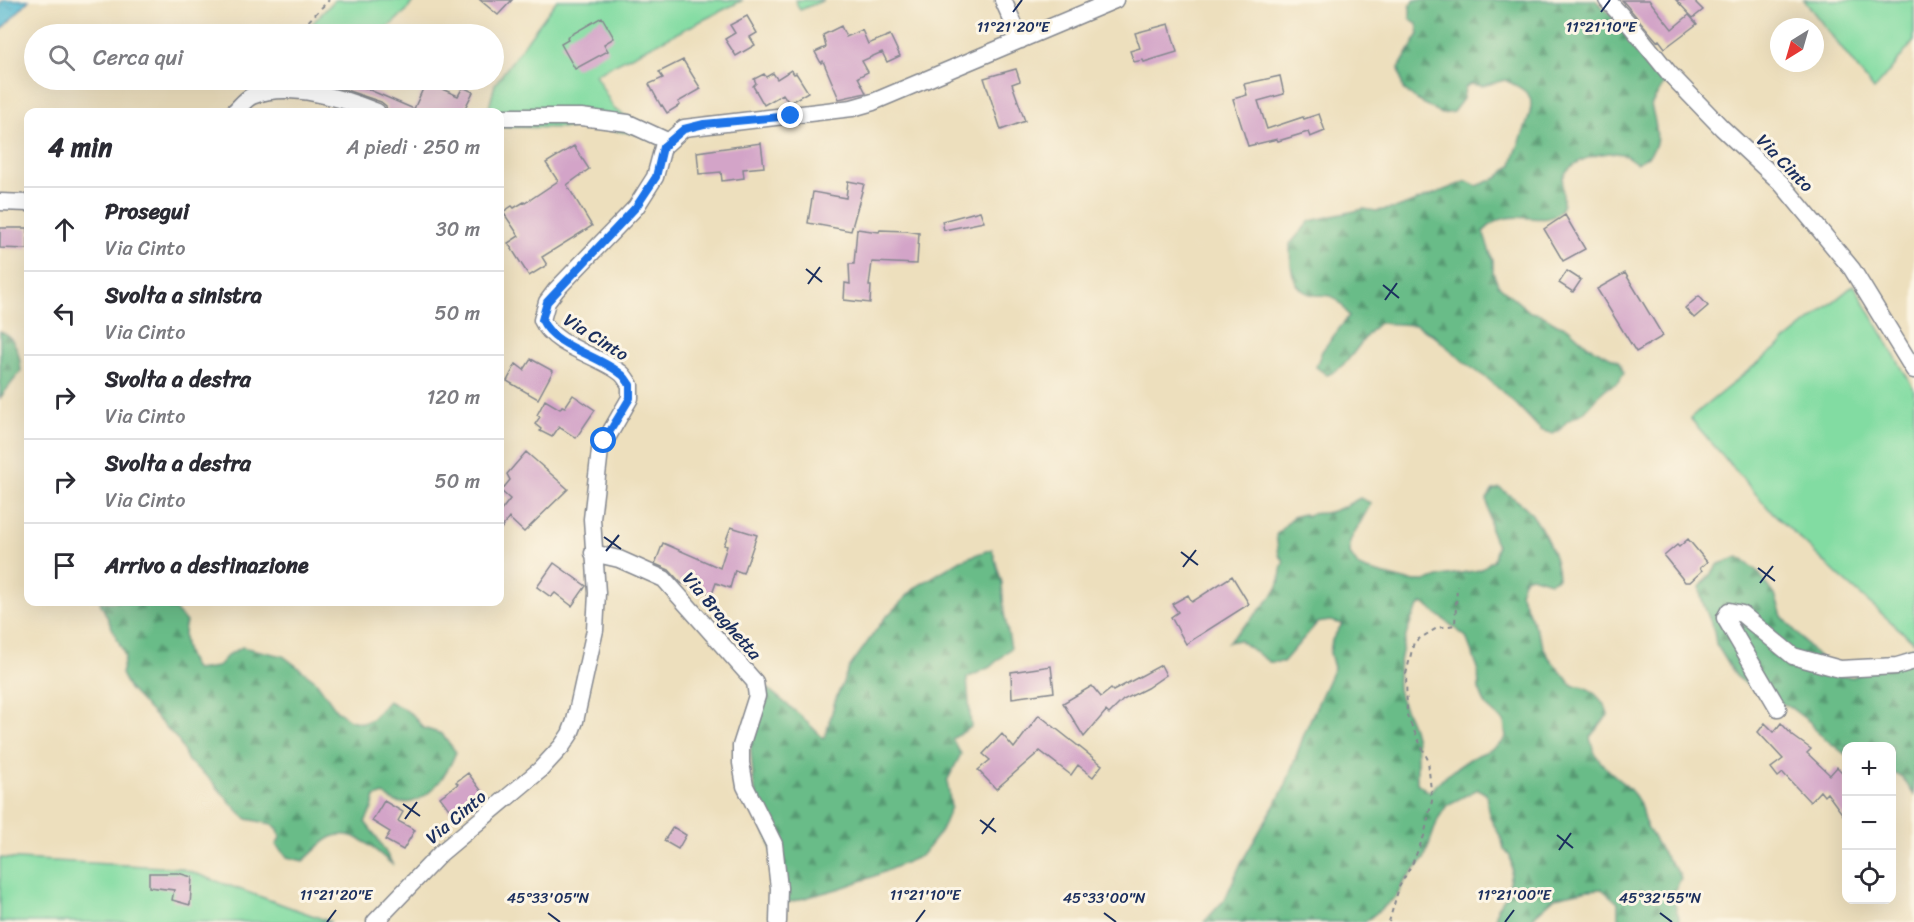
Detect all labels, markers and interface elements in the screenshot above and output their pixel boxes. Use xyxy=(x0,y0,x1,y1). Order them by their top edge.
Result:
text: 11°21'20"E xyxy=(977,14,1051,40)
text: 11°21'10"E xyxy=(1566,14,1638,40)
north arrow xyxy=(1770,18,1824,72)
search box xyxy=(24,24,504,90)
text: Cerca qui xyxy=(93,38,183,77)
icon: search xyxy=(45,41,78,74)
route end xyxy=(777,102,803,128)
text: 4 min xyxy=(48,124,112,170)
street label: Via Cinto xyxy=(1748,126,1822,200)
text: A piedi · 250 m xyxy=(347,130,480,165)
text: Prosegui xyxy=(105,192,189,231)
text: 30 m xyxy=(436,212,480,247)
icon: ahead xyxy=(48,213,81,246)
text: Via Cinto xyxy=(105,231,185,266)
text: Svolta a sinistra xyxy=(105,276,262,315)
text: 50 m xyxy=(435,296,480,331)
icon: left xyxy=(48,297,81,330)
street label: Via Cinto xyxy=(557,304,635,370)
text: Via Cinto xyxy=(105,315,185,350)
text: Svolta a destra xyxy=(105,360,251,399)
text: 120 m xyxy=(427,380,480,415)
icon: right xyxy=(48,381,81,414)
text: Via Cinto xyxy=(105,399,185,434)
route start xyxy=(590,427,616,453)
text: Svolta a destra xyxy=(105,444,251,483)
text: 50 m xyxy=(435,464,480,499)
icon: right xyxy=(48,465,81,498)
text: Via Cinto xyxy=(105,483,185,518)
text: Arrivo a destinazione xyxy=(105,546,309,585)
icon: arrive xyxy=(48,549,81,582)
street label: Via Braghetta xyxy=(674,564,770,668)
map controls xyxy=(1842,742,1896,904)
button: + xyxy=(1842,742,1896,796)
street label: Via Cinto xyxy=(418,782,494,852)
button: − xyxy=(1842,796,1896,850)
button: locate xyxy=(1842,850,1896,904)
text: 11°21'20"E xyxy=(300,882,374,908)
text: 11°21'10"E xyxy=(890,882,962,908)
text: 11°21'00"E xyxy=(1477,882,1552,908)
text: 45°33'05"N xyxy=(507,885,590,911)
text: 45°33'00"N xyxy=(1063,885,1146,911)
text: 45°32'55"N xyxy=(1619,885,1702,911)

